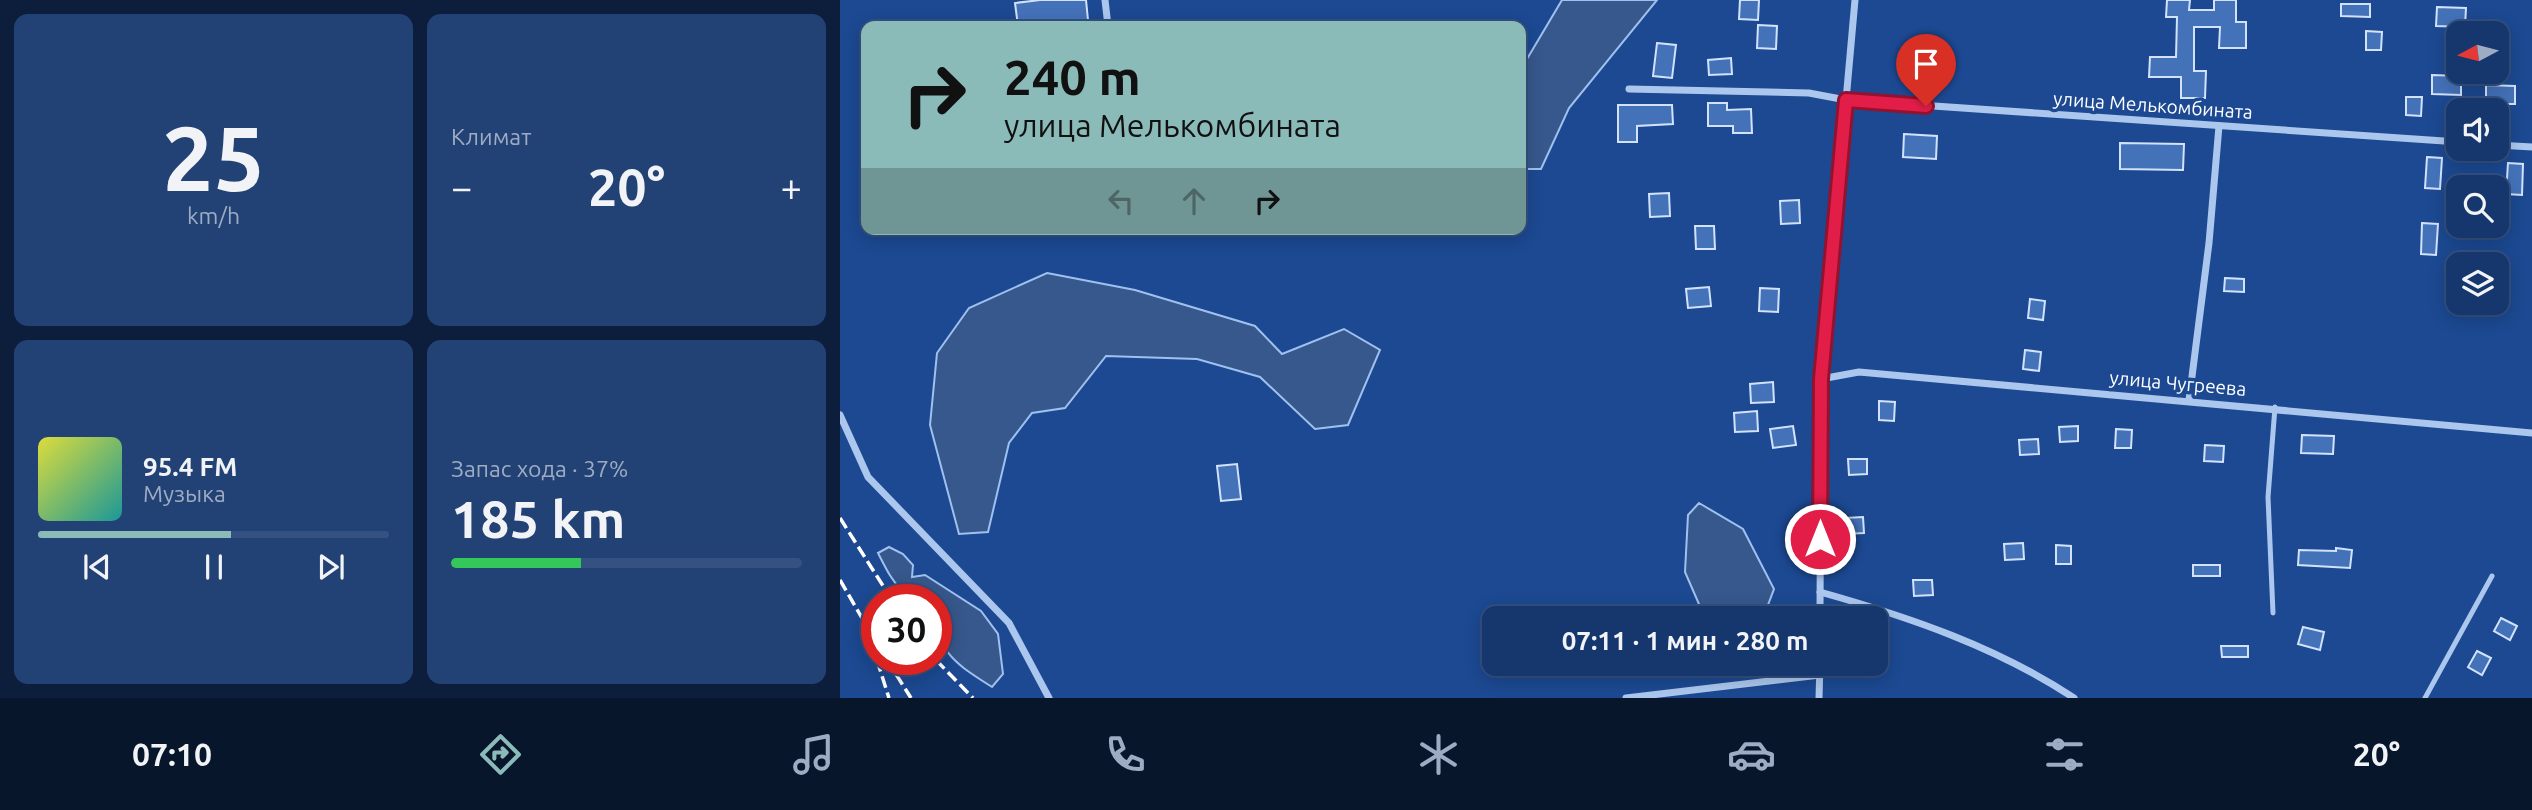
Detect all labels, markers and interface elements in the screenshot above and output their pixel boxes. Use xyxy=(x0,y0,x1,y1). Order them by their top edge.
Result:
north arrow xyxy=(2446,21,2510,84)
map controls xyxy=(2446,21,2509,315)
pin xyxy=(1896,34,1956,106)
icon: arrive xyxy=(1907,45,1945,83)
icon: right xyxy=(889,49,980,140)
text: 240 m xyxy=(1004,49,1141,104)
street label: улица Мелькомбината xyxy=(2052,87,2254,123)
button: sound xyxy=(2446,98,2509,161)
text: 25 xyxy=(162,106,265,208)
text: улица Мелькомбината xyxy=(1004,107,1341,143)
text: Климат xyxy=(451,124,531,149)
text: 20° xyxy=(588,158,665,216)
text: − xyxy=(451,166,472,208)
text: + xyxy=(781,166,802,208)
button: search xyxy=(2446,175,2509,238)
icon: left xyxy=(1102,182,1140,220)
icon: ahead xyxy=(1175,182,1213,220)
icon: right xyxy=(1248,182,1286,220)
text: km/h xyxy=(187,203,240,228)
button: layers xyxy=(2446,252,2509,315)
street label: улица Чугреева xyxy=(2109,366,2247,400)
text: 95.4 FM xyxy=(143,452,237,481)
text: Запас хода · 37% xyxy=(451,456,628,481)
text: Музыка xyxy=(143,481,226,506)
text: 185 km xyxy=(451,490,625,548)
position arrow xyxy=(1783,502,1857,576)
icon: previous xyxy=(78,548,116,586)
icon: pause xyxy=(195,548,233,586)
icon: next xyxy=(312,548,350,586)
speed limit sign: 30 xyxy=(861,584,952,675)
text: 07:11 · 1 мин · 280 m xyxy=(1562,626,1808,655)
icon: directions xyxy=(476,730,525,779)
icon: music xyxy=(789,730,838,779)
icon: phone xyxy=(1101,730,1150,779)
icon: climate xyxy=(1414,730,1463,779)
icon: car xyxy=(1727,730,1776,779)
icon: filters xyxy=(2040,730,2089,779)
text: 07:10 xyxy=(132,736,212,772)
text: 20° xyxy=(2353,736,2400,772)

